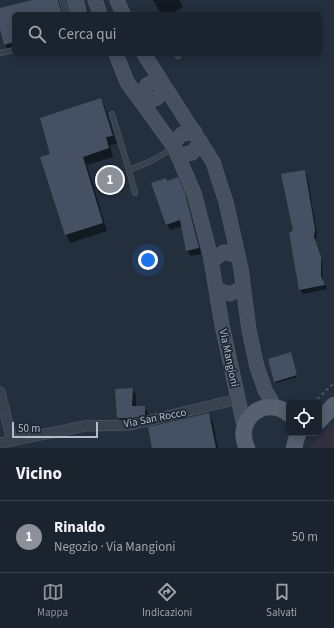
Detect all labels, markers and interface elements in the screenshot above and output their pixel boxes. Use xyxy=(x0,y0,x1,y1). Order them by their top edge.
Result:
search box xyxy=(12,12,322,56)
icon: search xyxy=(26,23,48,45)
text: Cerca qui xyxy=(58,24,117,45)
pin: 1 xyxy=(97,165,123,195)
your location xyxy=(138,250,158,270)
street label: Via Mangioni xyxy=(216,328,242,388)
map controls xyxy=(286,400,322,436)
button: locate xyxy=(286,400,322,436)
street label: Via San Rocco xyxy=(122,405,188,431)
scale bar xyxy=(12,420,98,439)
text: 50 m xyxy=(18,421,40,436)
text: Vicino xyxy=(16,462,62,486)
text: Rinaldo xyxy=(54,517,105,538)
text: 1 xyxy=(26,528,32,546)
text: 50 m xyxy=(292,528,318,546)
text: Negozio · Via Mangioni xyxy=(54,538,176,556)
tab: Mappa xyxy=(37,581,68,620)
tab: Indicazioni xyxy=(142,581,192,620)
tab: Salvati xyxy=(266,581,297,620)

